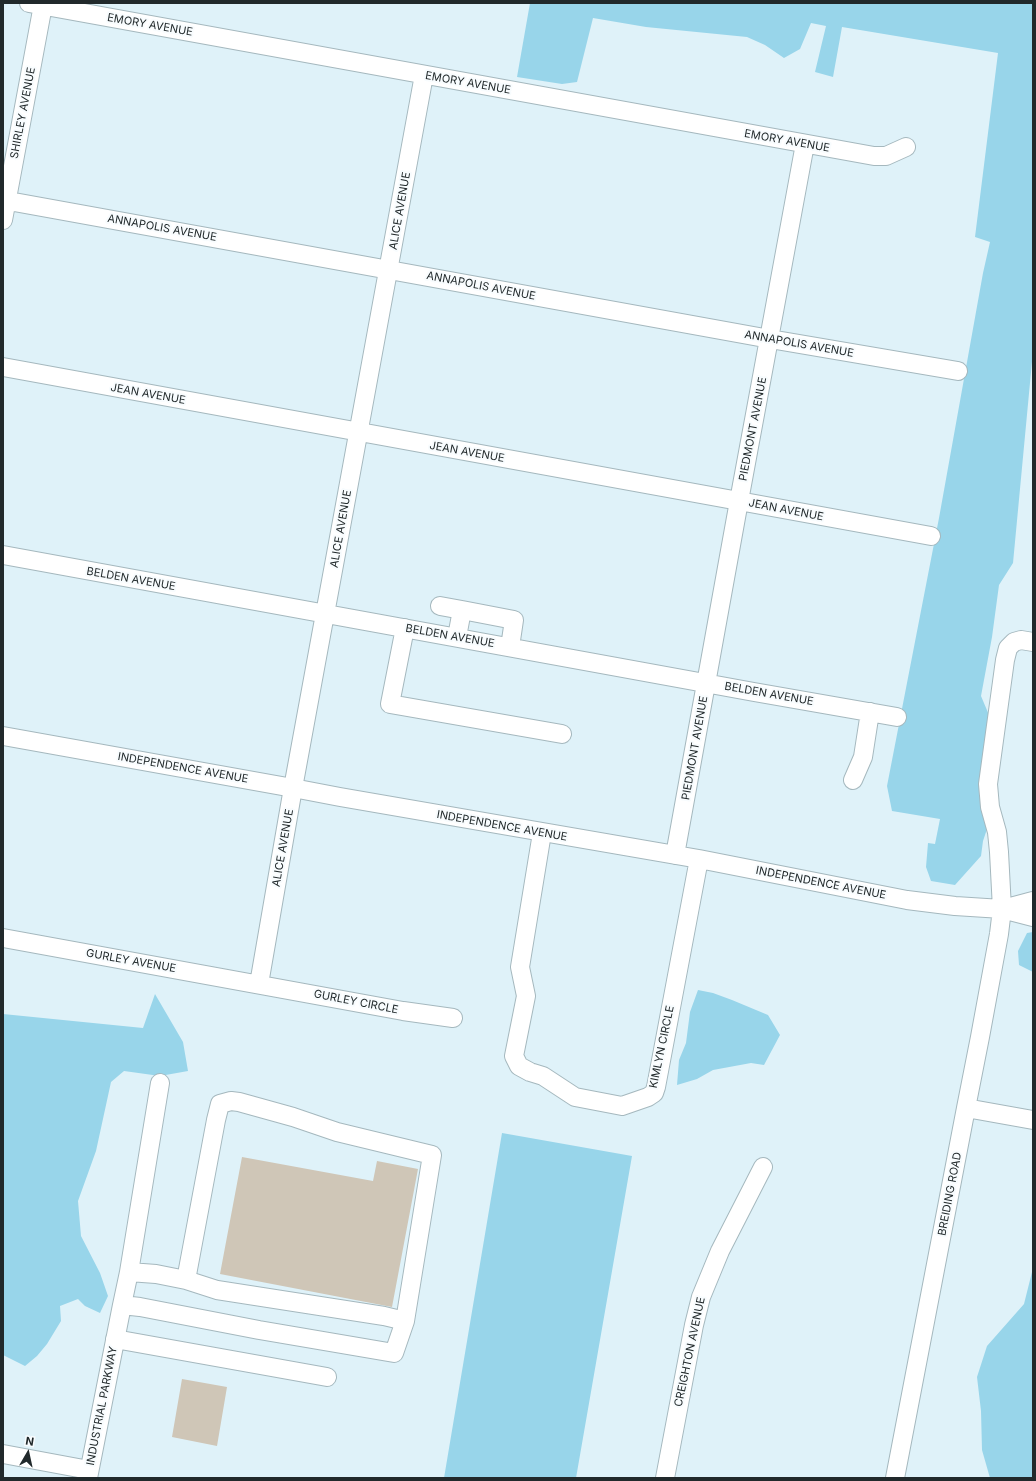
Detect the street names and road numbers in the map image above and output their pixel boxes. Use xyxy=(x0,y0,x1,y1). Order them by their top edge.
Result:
street label: EMORY AVENUE xyxy=(106,11,194,39)
street label: SHIRLEY AVENUE xyxy=(8,66,38,160)
street label: EMORY AVENUE xyxy=(424,69,512,97)
street label: EMORY AVENUE xyxy=(743,127,831,155)
street label: ALICE AVENUE xyxy=(387,171,413,251)
street label: ANNAPOLIS AVENUE xyxy=(106,212,218,244)
street label: ANNAPOLIS AVENUE xyxy=(425,269,537,303)
street label: ANNAPOLIS AVENUE xyxy=(743,328,855,360)
street label: PIEDMONT AVENUE xyxy=(736,376,770,482)
street label: JEAN AVENUE xyxy=(109,381,187,407)
street label: JEAN AVENUE xyxy=(428,439,506,465)
street label: ALICE AVENUE xyxy=(328,489,354,569)
street label: JEAN AVENUE xyxy=(747,496,825,524)
street label: BELDEN AVENUE xyxy=(85,565,177,593)
street label: BELDEN AVENUE xyxy=(404,622,496,650)
street label: BELDEN AVENUE xyxy=(723,680,815,708)
street label: PIEDMONT AVENUE xyxy=(679,695,711,801)
street label: INDEPENDENCE AVENUE xyxy=(117,750,249,786)
street label: ALICE AVENUE xyxy=(270,808,296,888)
street label: INDEPENDENCE AVENUE xyxy=(436,808,568,844)
street label: INDEPENDENCE AVENUE xyxy=(755,864,887,902)
street label: GURLEY AVENUE xyxy=(85,947,177,975)
street label: GURLEY CIRCLE xyxy=(313,987,399,1017)
street label: KIMLYN CIRCLE xyxy=(647,1005,677,1089)
street label: BREIDING ROAD xyxy=(935,1151,965,1237)
street label: CREIGHTON AVENUE xyxy=(672,1296,708,1408)
street label: INDUSTRIAL PARKWAY xyxy=(84,1345,120,1467)

